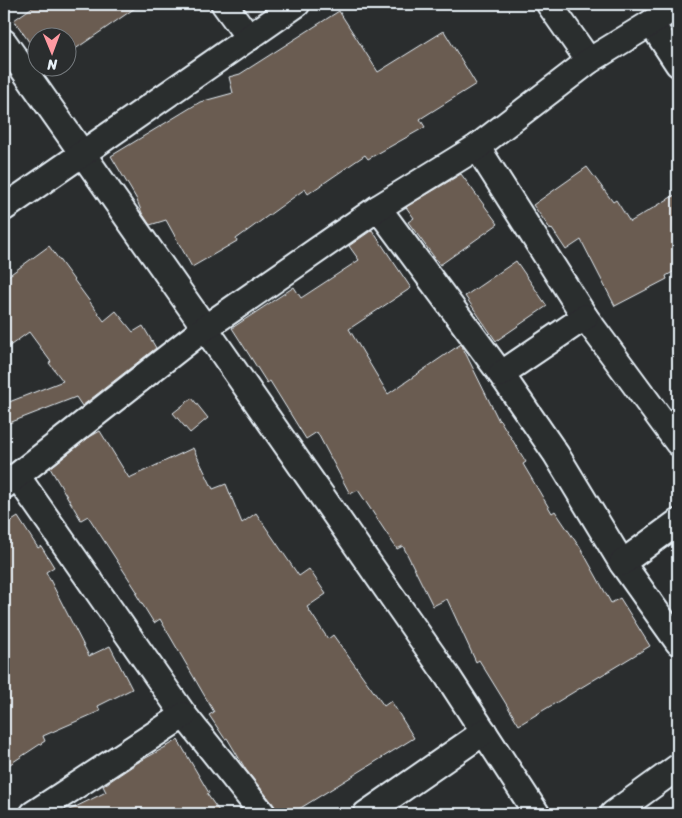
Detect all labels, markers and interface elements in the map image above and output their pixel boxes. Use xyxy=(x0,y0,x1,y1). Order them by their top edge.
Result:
north arrow xyxy=(28,28,78,78)
text: N xyxy=(47,52,58,77)

